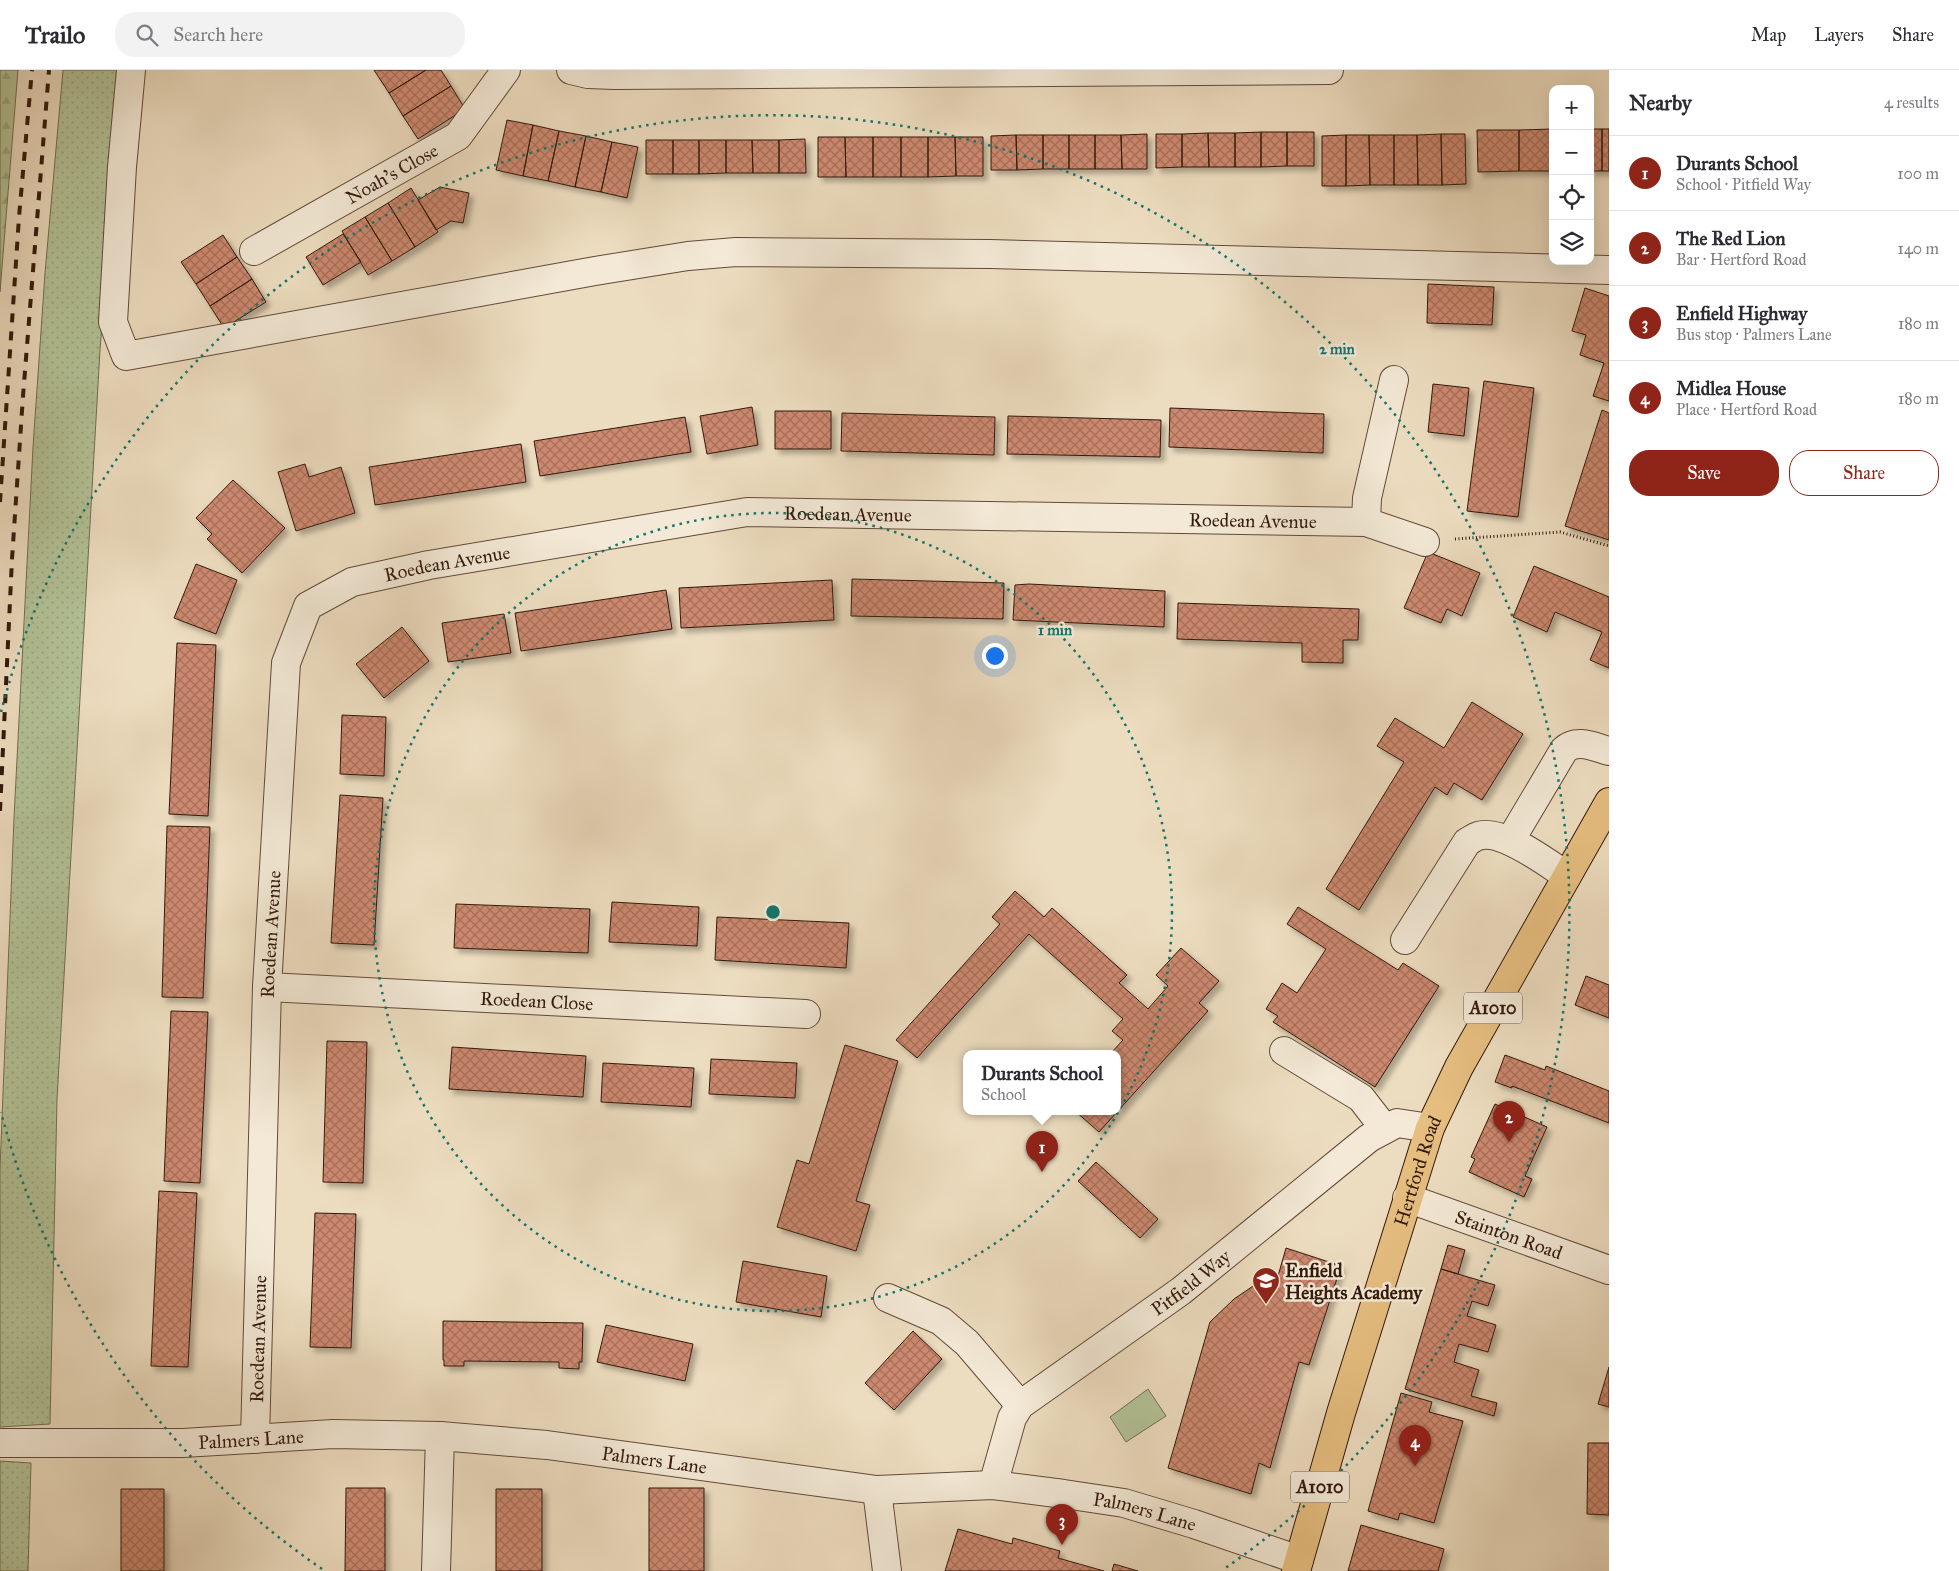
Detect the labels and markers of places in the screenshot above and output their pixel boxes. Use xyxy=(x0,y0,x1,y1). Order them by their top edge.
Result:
centre of rings xyxy=(764,903,782,921)
pin: 2 xyxy=(1493,1101,1525,1142)
pin: 1 xyxy=(1026,1131,1058,1172)
place label: Enfield Heights Academy xyxy=(1285,1259,1423,1305)
school or university icon: Enfield Heights Academy xyxy=(1251,1266,1281,1305)
pin: 4 xyxy=(1399,1425,1431,1466)
pin: 3 xyxy=(1046,1504,1078,1545)

